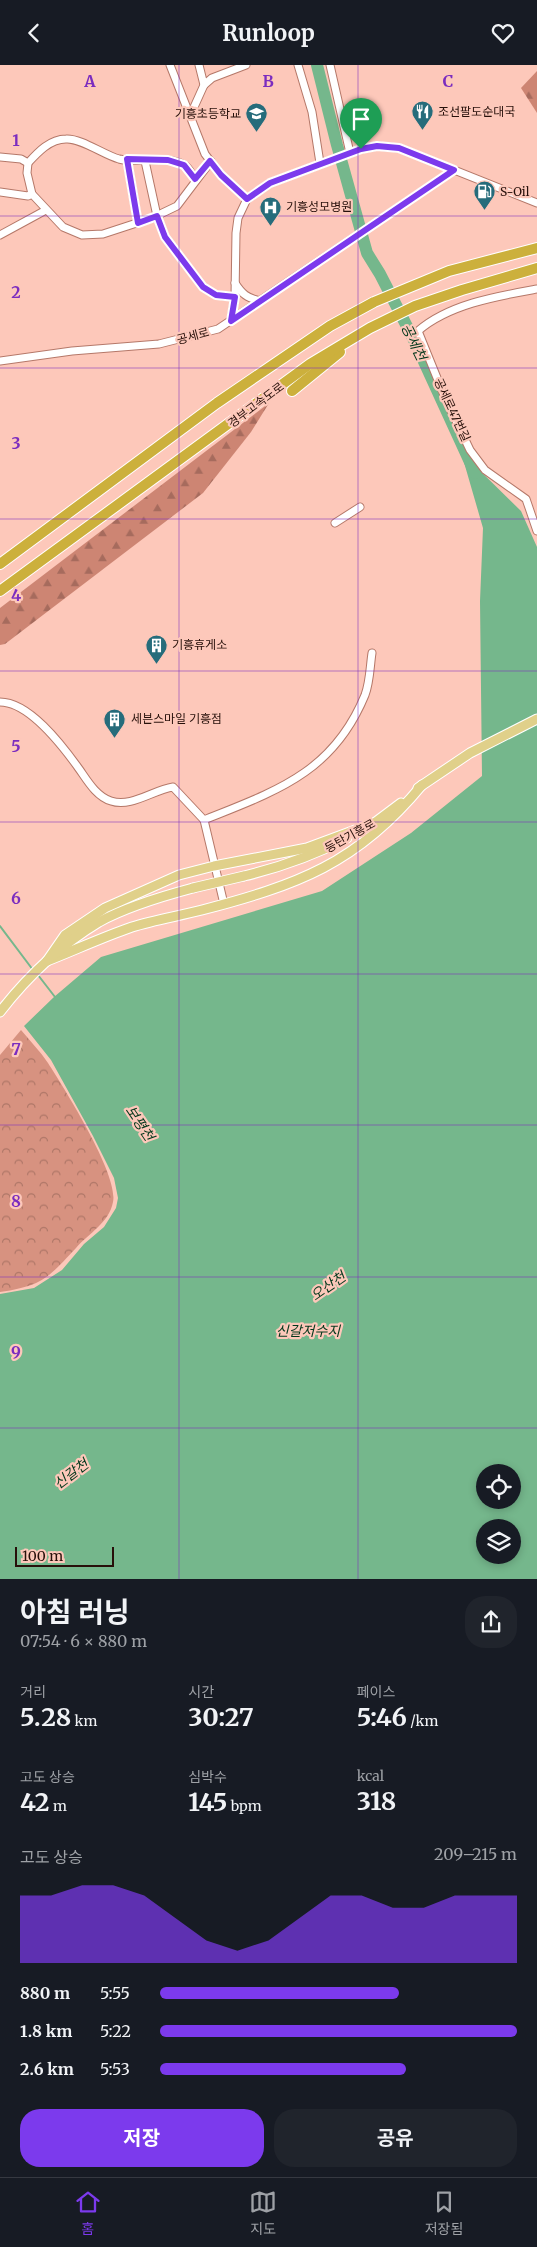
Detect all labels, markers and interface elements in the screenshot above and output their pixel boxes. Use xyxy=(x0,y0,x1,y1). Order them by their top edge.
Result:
icon: back xyxy=(20,19,48,47)
text: Runloop xyxy=(222,19,315,47)
icon: heart xyxy=(489,19,517,47)
text: A xyxy=(83,71,96,91)
text: B xyxy=(262,71,274,91)
text: C xyxy=(443,71,453,91)
pin xyxy=(340,98,382,149)
restaurant icon: 조선팔도순대국 xyxy=(410,100,434,131)
school or university icon: 기흥초등학교 xyxy=(245,102,269,133)
place label: 조선팔도순대국 xyxy=(438,104,515,119)
icon: arrive xyxy=(347,105,375,133)
place label: 기흥초등학교 xyxy=(175,106,241,121)
text: 1 xyxy=(12,130,20,150)
fuel station icon: S-Oil xyxy=(472,180,496,211)
place label: S-Oil xyxy=(500,184,530,199)
hospital icon: 기흥성모병원 xyxy=(258,195,282,226)
place label: 기흥성모병원 xyxy=(286,199,352,214)
text: 2 xyxy=(11,282,21,302)
water label: 공세천 xyxy=(397,321,431,364)
street label: 공세로 xyxy=(175,324,211,347)
street label: 공세로47번길 xyxy=(431,376,474,444)
street label: 경부고속도로 xyxy=(225,379,287,431)
text: 3 xyxy=(11,433,21,453)
text: 4 xyxy=(11,585,21,605)
building icon: 기흥휴게소 xyxy=(144,633,168,664)
place label: 기흥휴게소 xyxy=(172,637,227,652)
building icon: 세븐스마일 기흥점 xyxy=(103,707,127,738)
place label: 세븐스마일 기흥점 xyxy=(131,711,222,726)
text: 5 xyxy=(11,736,21,756)
street label: 동탄기흥로 xyxy=(322,816,378,856)
text: 6 xyxy=(11,888,21,908)
text: 7 xyxy=(11,1039,21,1059)
water label: 보평천 xyxy=(122,1102,159,1145)
text: 8 xyxy=(11,1191,21,1211)
water label: 오산천 xyxy=(307,1267,350,1304)
water label: 신갈저수지 xyxy=(276,1322,341,1340)
text: 9 xyxy=(11,1342,21,1362)
water label: 신갈천 xyxy=(50,1455,93,1493)
map controls xyxy=(476,1464,521,1564)
button: locate xyxy=(476,1464,521,1509)
button: layers xyxy=(476,1519,521,1564)
scale bar xyxy=(15,1545,114,1568)
text: 100 m xyxy=(22,1547,63,1565)
text: 아침 러닝 xyxy=(20,1594,130,1630)
button: share xyxy=(465,1596,517,1648)
text: 07:54 · 6 × 880 m xyxy=(20,1631,147,1651)
text: 거리 xyxy=(20,1683,46,1701)
text: 시간 xyxy=(188,1683,214,1701)
text: 페이스 xyxy=(357,1683,395,1701)
text: 5.28 xyxy=(20,1701,71,1733)
text: 30:27 xyxy=(188,1701,254,1733)
text: 5:46 xyxy=(357,1701,407,1733)
text: km xyxy=(71,1712,97,1730)
text: /km xyxy=(407,1712,438,1730)
text: kcal xyxy=(357,1767,384,1785)
text: 고도 상승 xyxy=(20,1768,75,1786)
text: 심박수 xyxy=(188,1768,227,1786)
text: 318 xyxy=(357,1785,396,1817)
text: 42 xyxy=(20,1786,50,1818)
text: 145 xyxy=(188,1786,227,1818)
text: m xyxy=(50,1797,67,1815)
text: bpm xyxy=(227,1797,262,1815)
text: 209–215 m xyxy=(434,1844,517,1864)
text: 고도 상승 xyxy=(20,1847,83,1867)
text: 880 m xyxy=(20,1983,70,2003)
text: 5:55 xyxy=(100,1983,130,2003)
text: 1.8 km xyxy=(20,2021,72,2041)
text: 5:22 xyxy=(100,2021,131,2041)
text: 2.6 km xyxy=(20,2059,74,2079)
text: 5:53 xyxy=(100,2059,130,2079)
button: 저장 xyxy=(20,2109,264,2167)
button: 공유 xyxy=(274,2109,517,2167)
tab: 홈 xyxy=(74,2188,102,2238)
tab: 지도 xyxy=(249,2188,277,2238)
tab: 저장됨 xyxy=(425,2188,463,2238)

